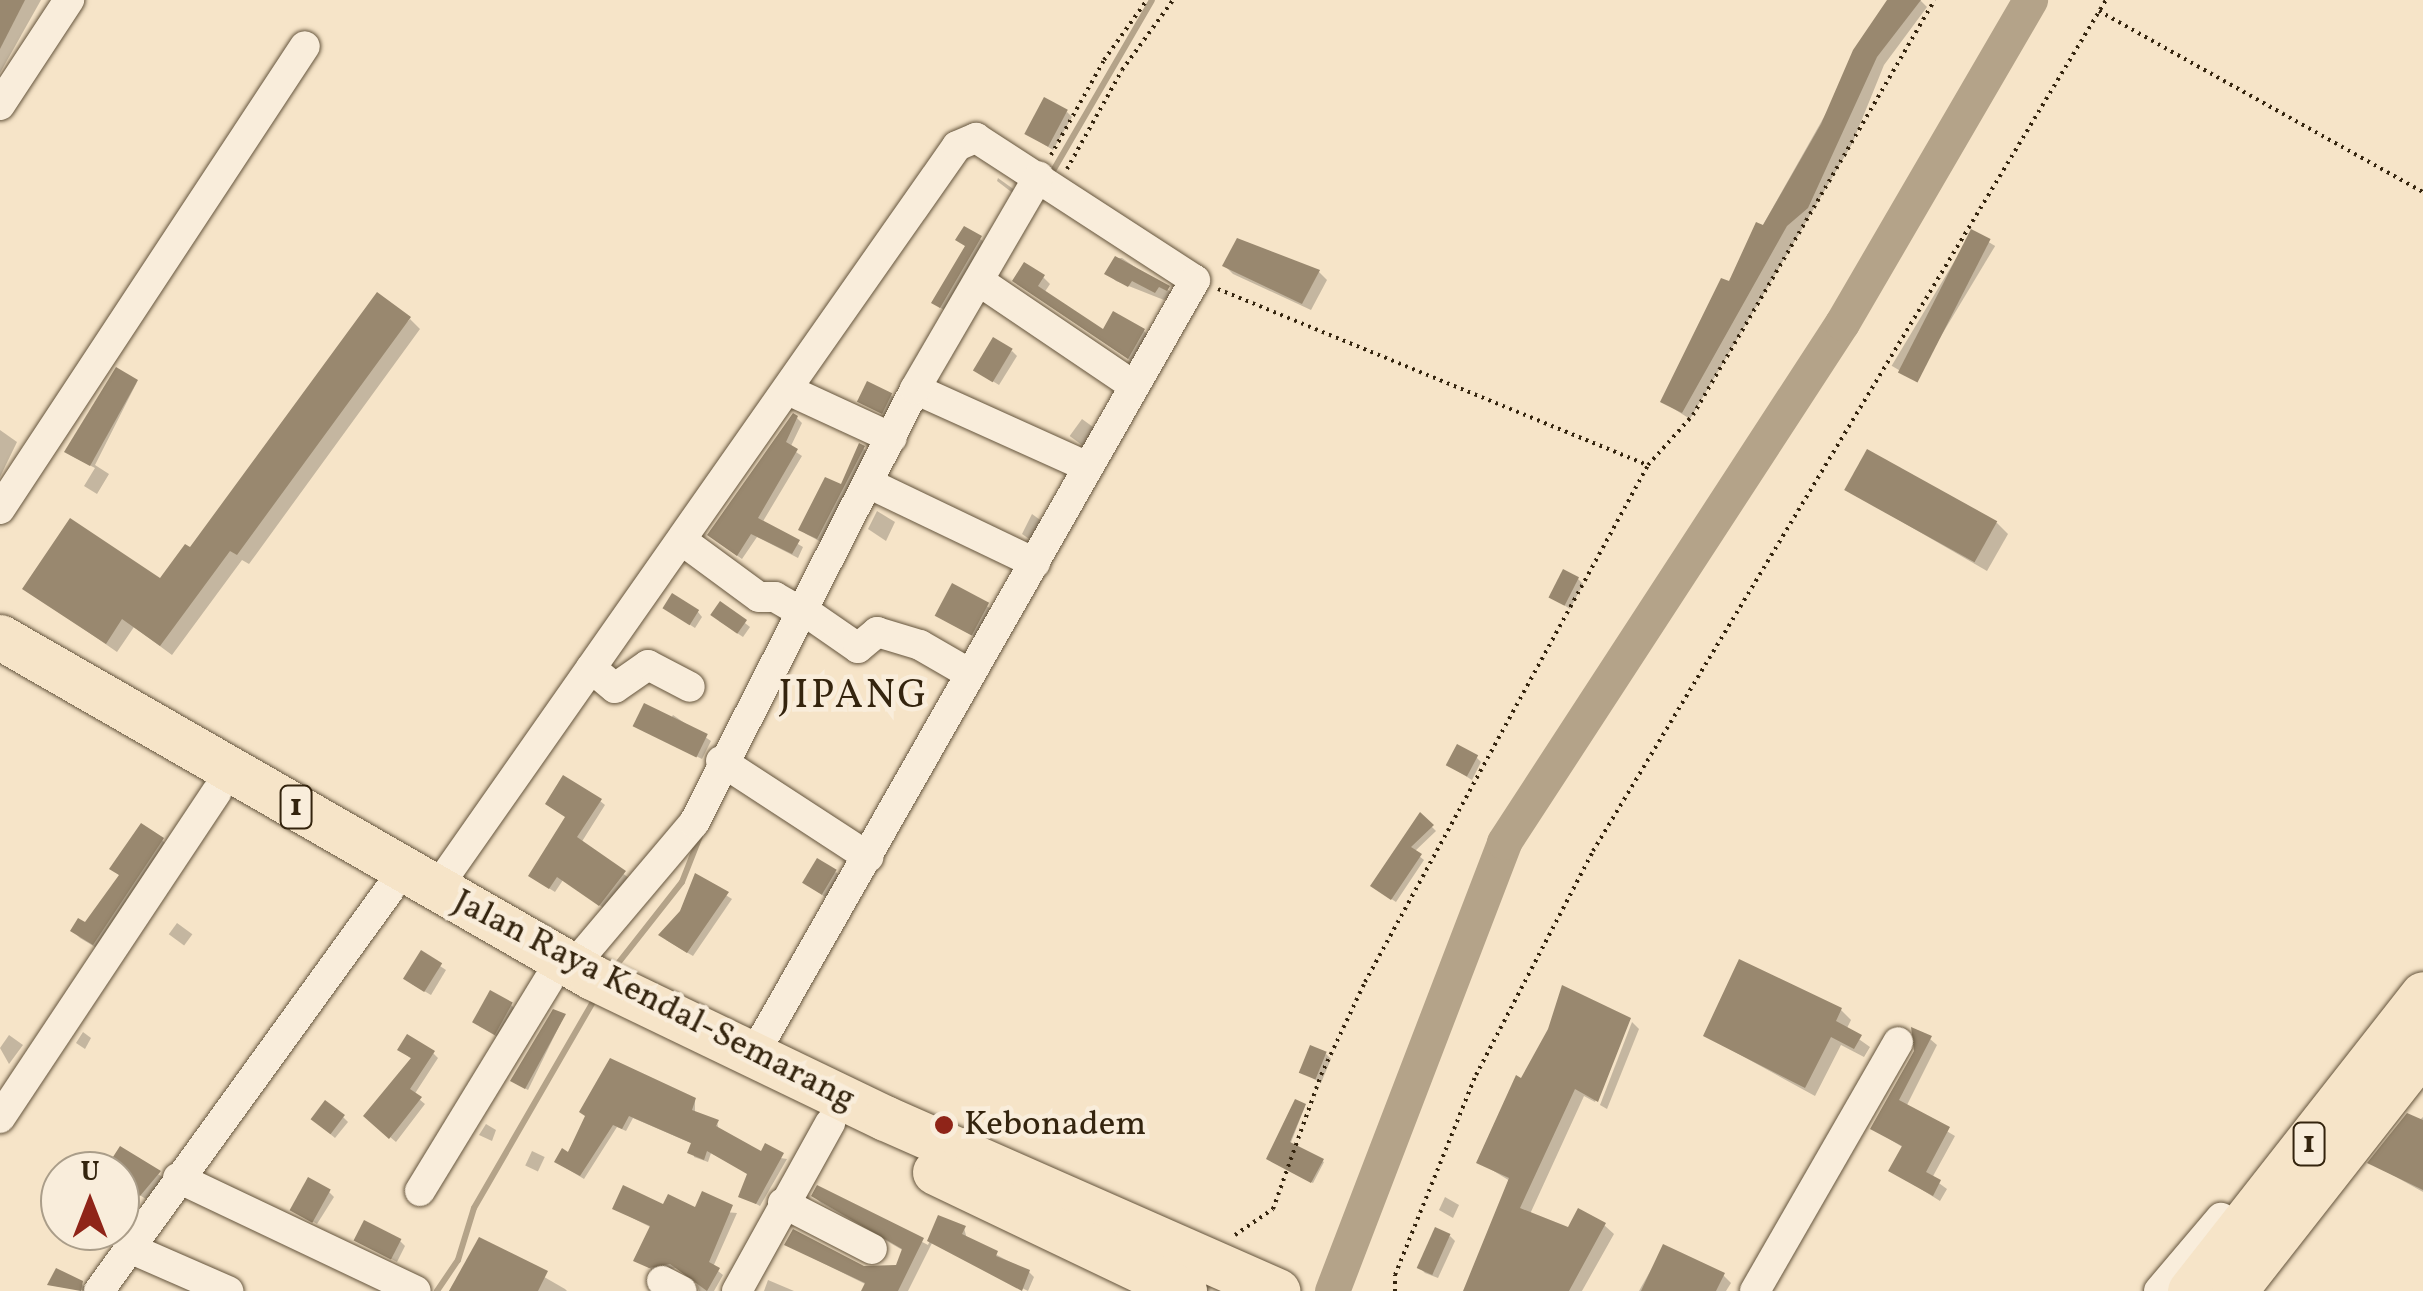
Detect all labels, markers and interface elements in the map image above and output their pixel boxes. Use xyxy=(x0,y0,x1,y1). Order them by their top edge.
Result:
district label: JIPANG xyxy=(779,673,929,721)
road number: 1 xyxy=(278,780,314,834)
street label: Jalan Raya Kendal-Semarang xyxy=(446,881,862,1121)
place label: Kebonadem xyxy=(964,1104,1146,1146)
marker: Kebonadem xyxy=(933,1114,955,1136)
road number: 1 xyxy=(2292,1117,2326,1171)
north arrow xyxy=(40,1151,140,1251)
text: U xyxy=(80,1153,100,1192)

